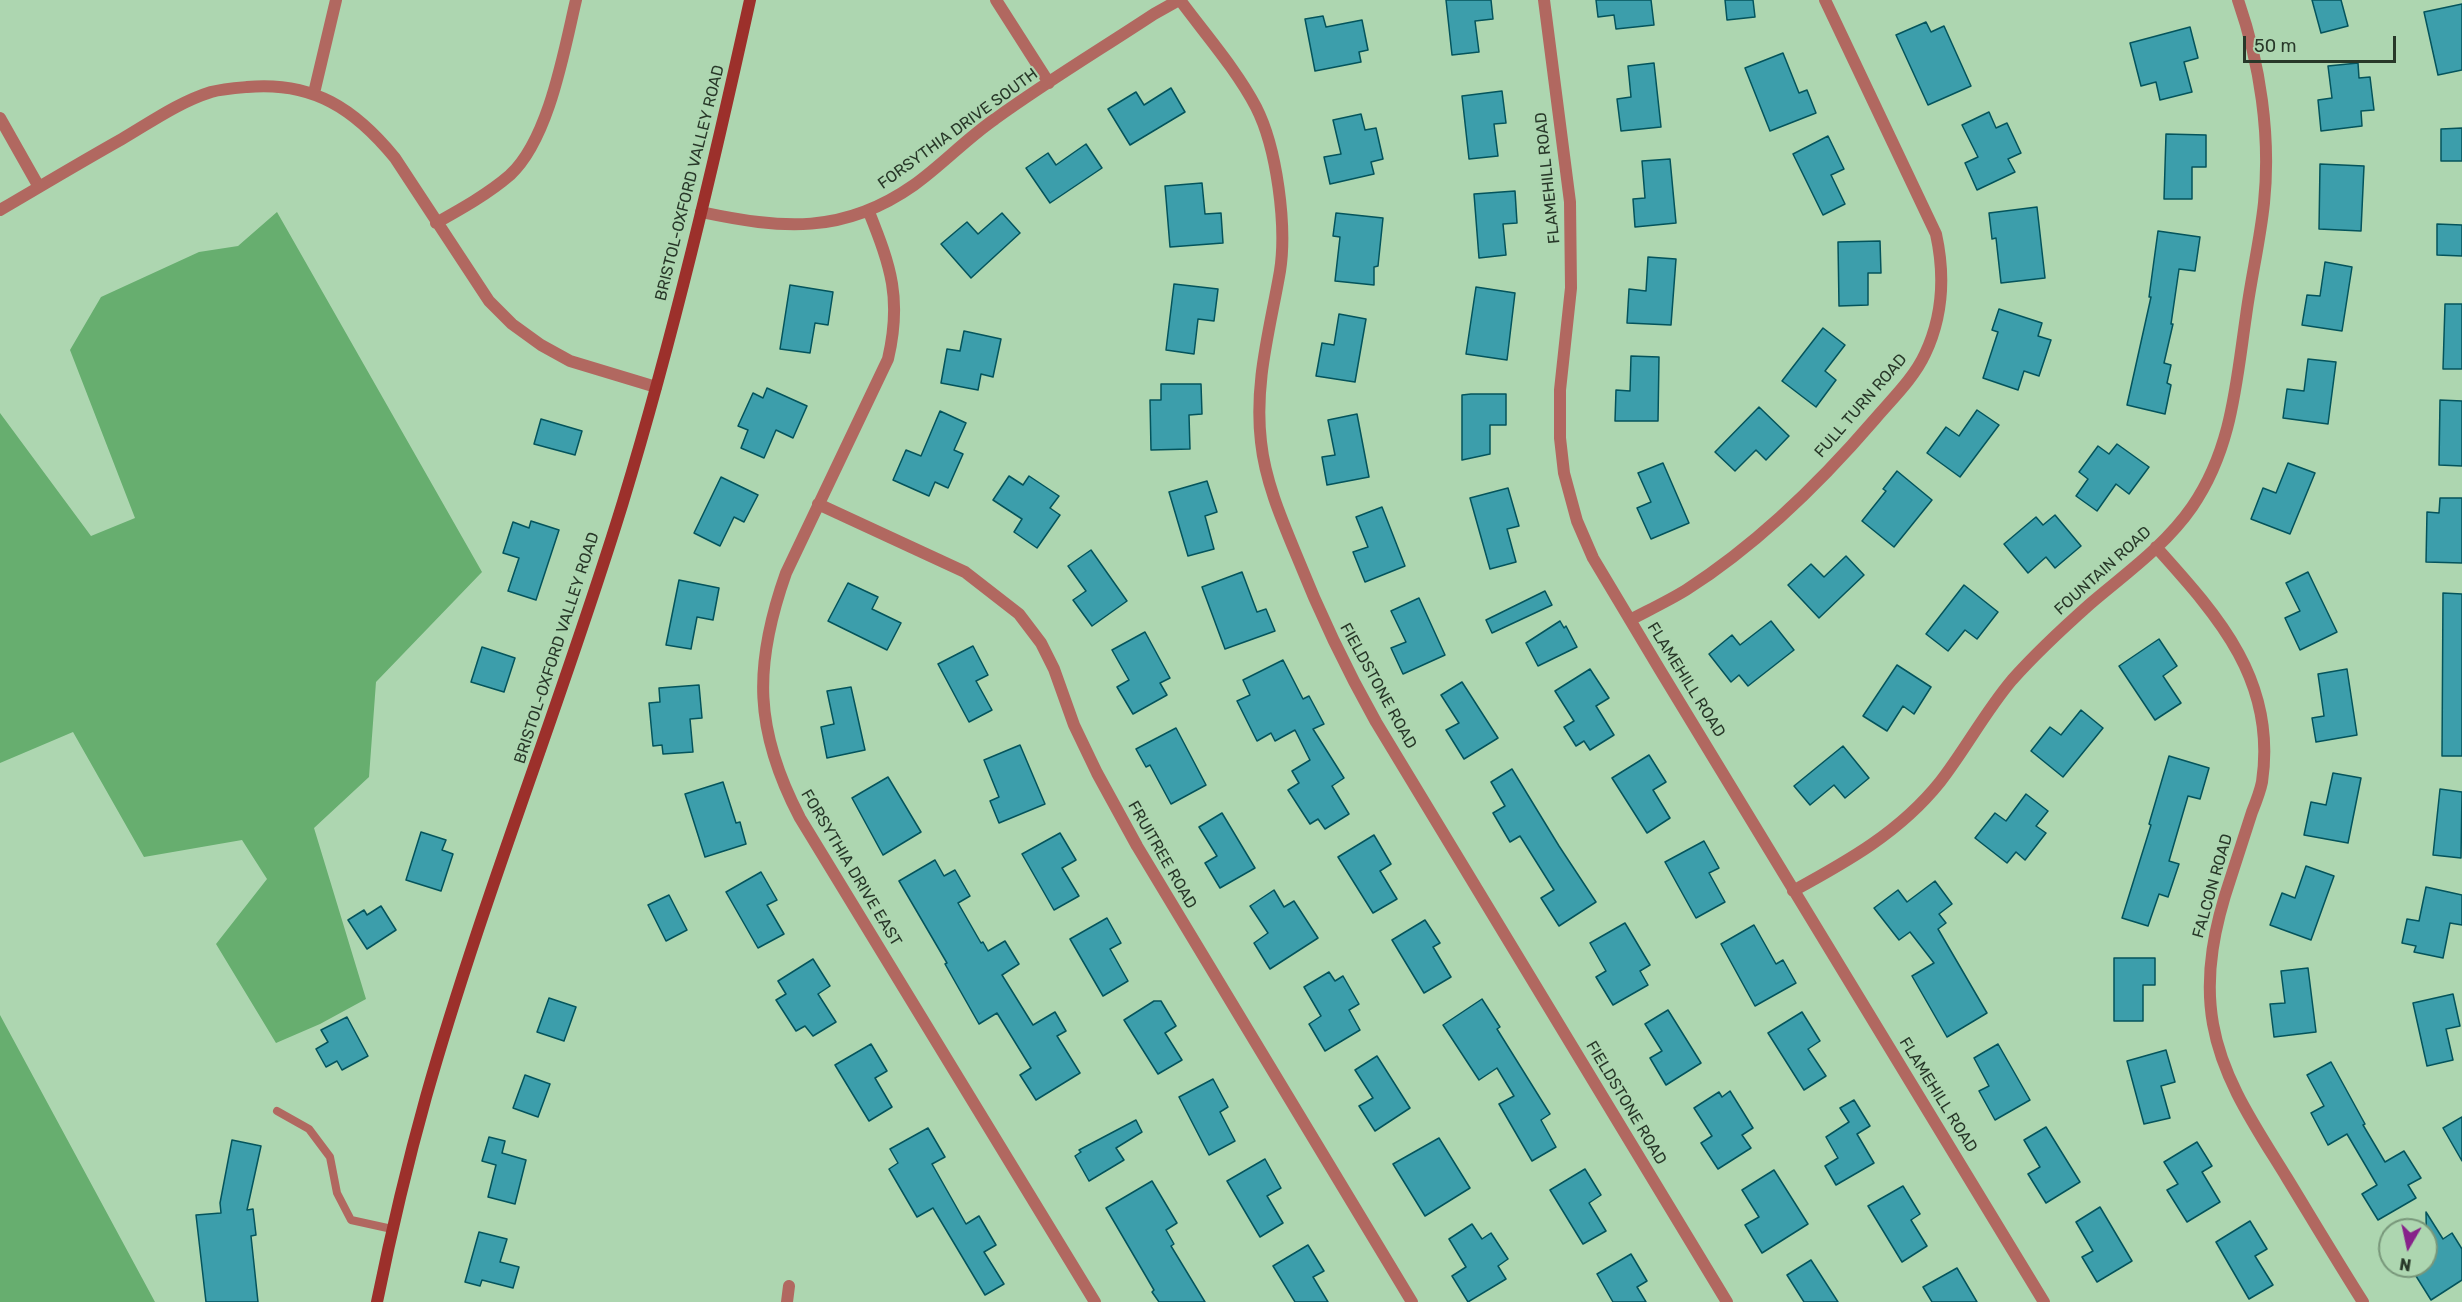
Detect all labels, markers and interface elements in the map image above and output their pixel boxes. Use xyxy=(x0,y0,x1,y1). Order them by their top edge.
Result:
scale bar xyxy=(2246,24,2399,62)
text: 50 m xyxy=(2254,35,2297,57)
street label: BRISTOL-OXFORD VALLEY ROAD xyxy=(651,63,729,303)
street label: FORSYTHIA DRIVE SOUTH xyxy=(874,65,1042,193)
street label: FLAMEHILL ROAD xyxy=(1532,111,1564,245)
street label: FULL TURN ROAD xyxy=(1811,350,1911,462)
street label: FOUNTAIN ROAD xyxy=(2051,523,2155,619)
street label: BRISTOL-OXFORD VALLEY ROAD xyxy=(510,530,604,766)
street label: FLAMEHILL ROAD xyxy=(1643,619,1729,741)
street label: FIELDSTONE ROAD xyxy=(1335,620,1421,752)
street label: FORSYTHIA DRIVE EAST xyxy=(797,786,905,950)
street label: FRUITREE ROAD xyxy=(1123,798,1201,912)
street label: FALCON ROAD xyxy=(2189,832,2237,940)
street label: FLAMEHILL ROAD xyxy=(1895,1034,1981,1156)
street label: FIELDSTONE ROAD xyxy=(1582,1038,1670,1168)
north arrow xyxy=(2378,1218,2438,1278)
text: N xyxy=(2398,1254,2413,1275)

